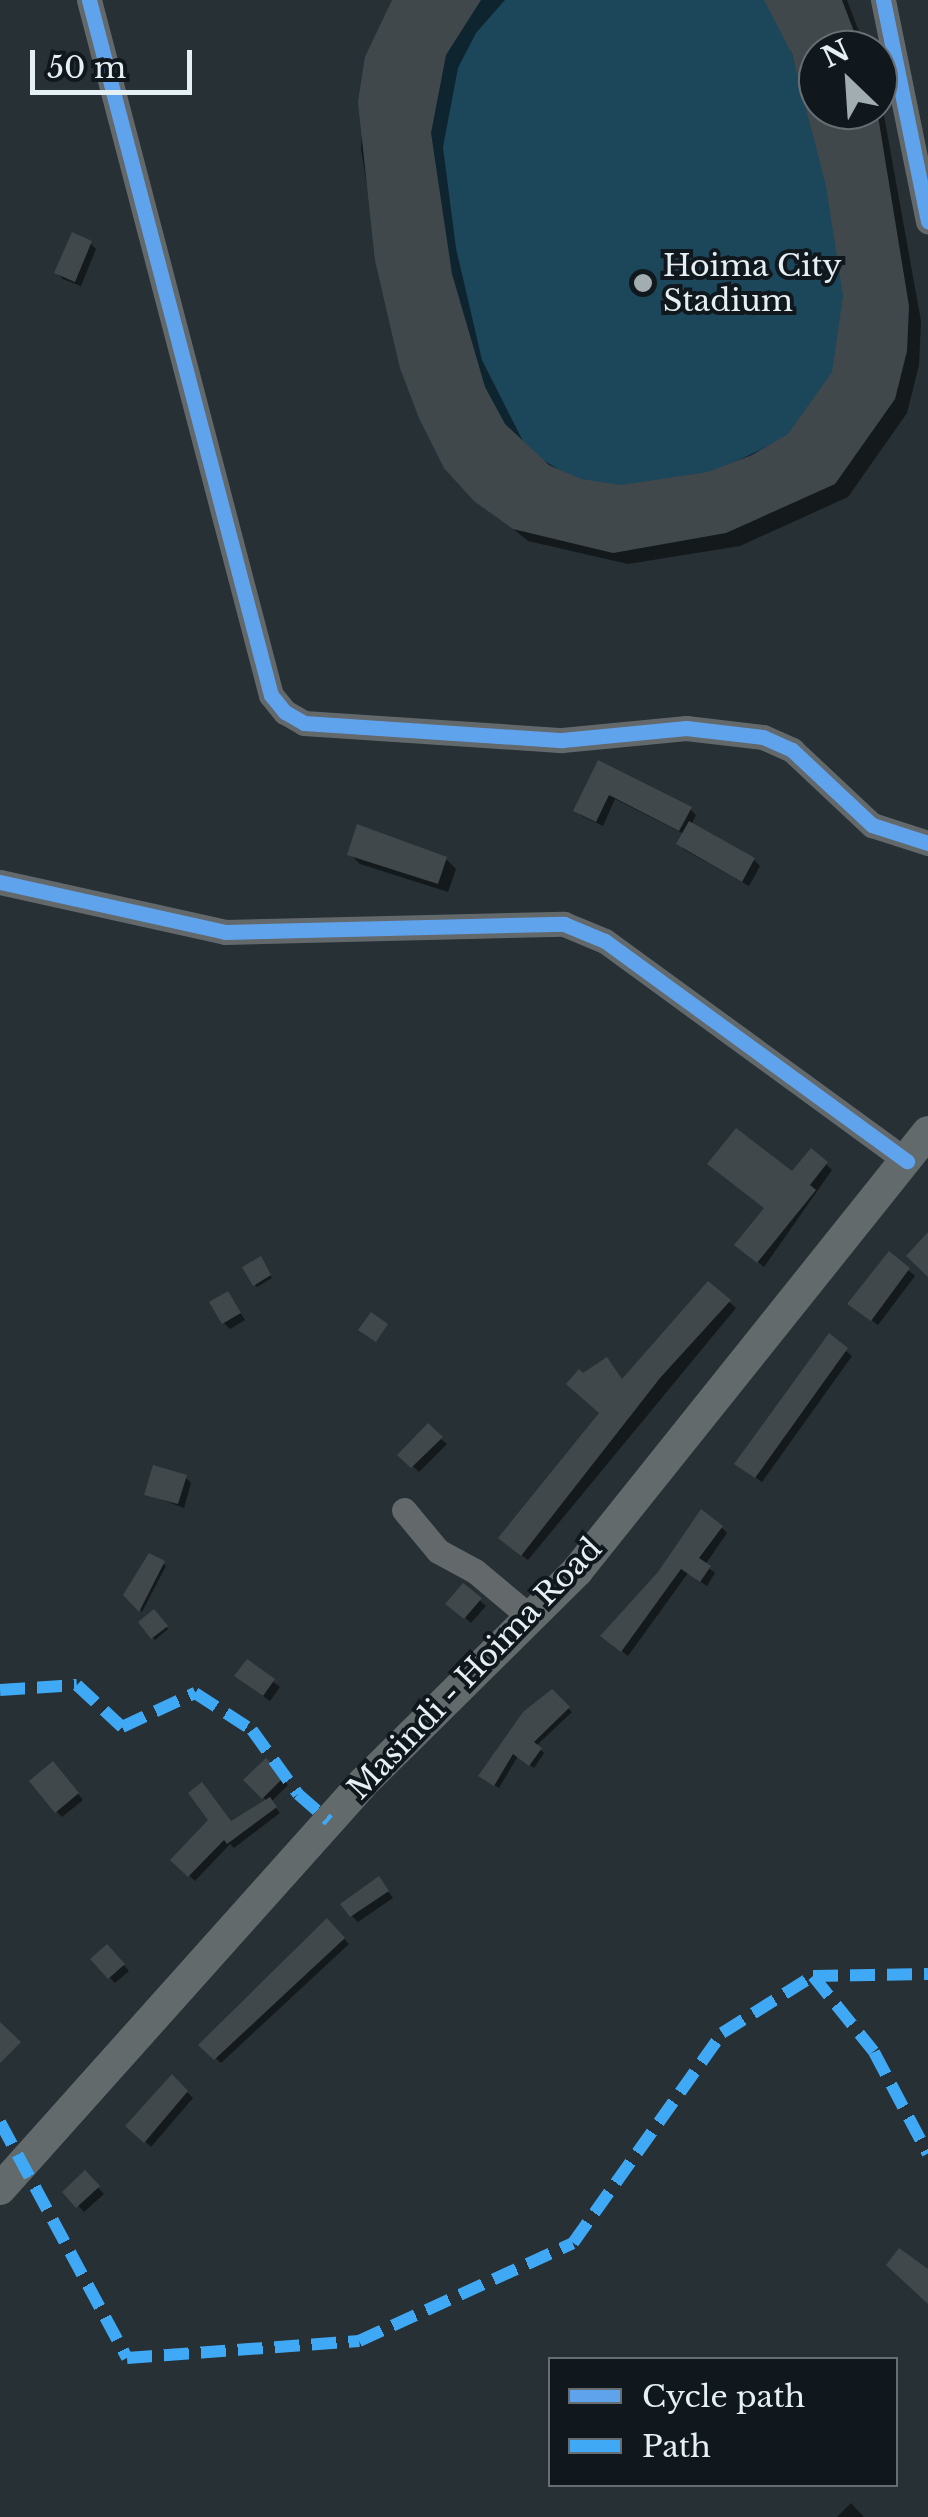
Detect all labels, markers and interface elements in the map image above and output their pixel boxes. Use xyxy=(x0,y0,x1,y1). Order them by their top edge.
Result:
scale bar xyxy=(35,30,198,92)
north arrow xyxy=(798,30,898,130)
text: N xyxy=(817,33,855,76)
text: 50 m xyxy=(47,49,126,86)
place label: Hoima City Stadium xyxy=(663,248,842,318)
marker: Hoima City Stadium xyxy=(632,272,654,294)
street label: Masindi - Hoima Road xyxy=(341,1531,609,1807)
legend xyxy=(548,2357,898,2487)
text: Cycle path xyxy=(642,2378,805,2415)
text: Path xyxy=(642,2428,711,2465)

